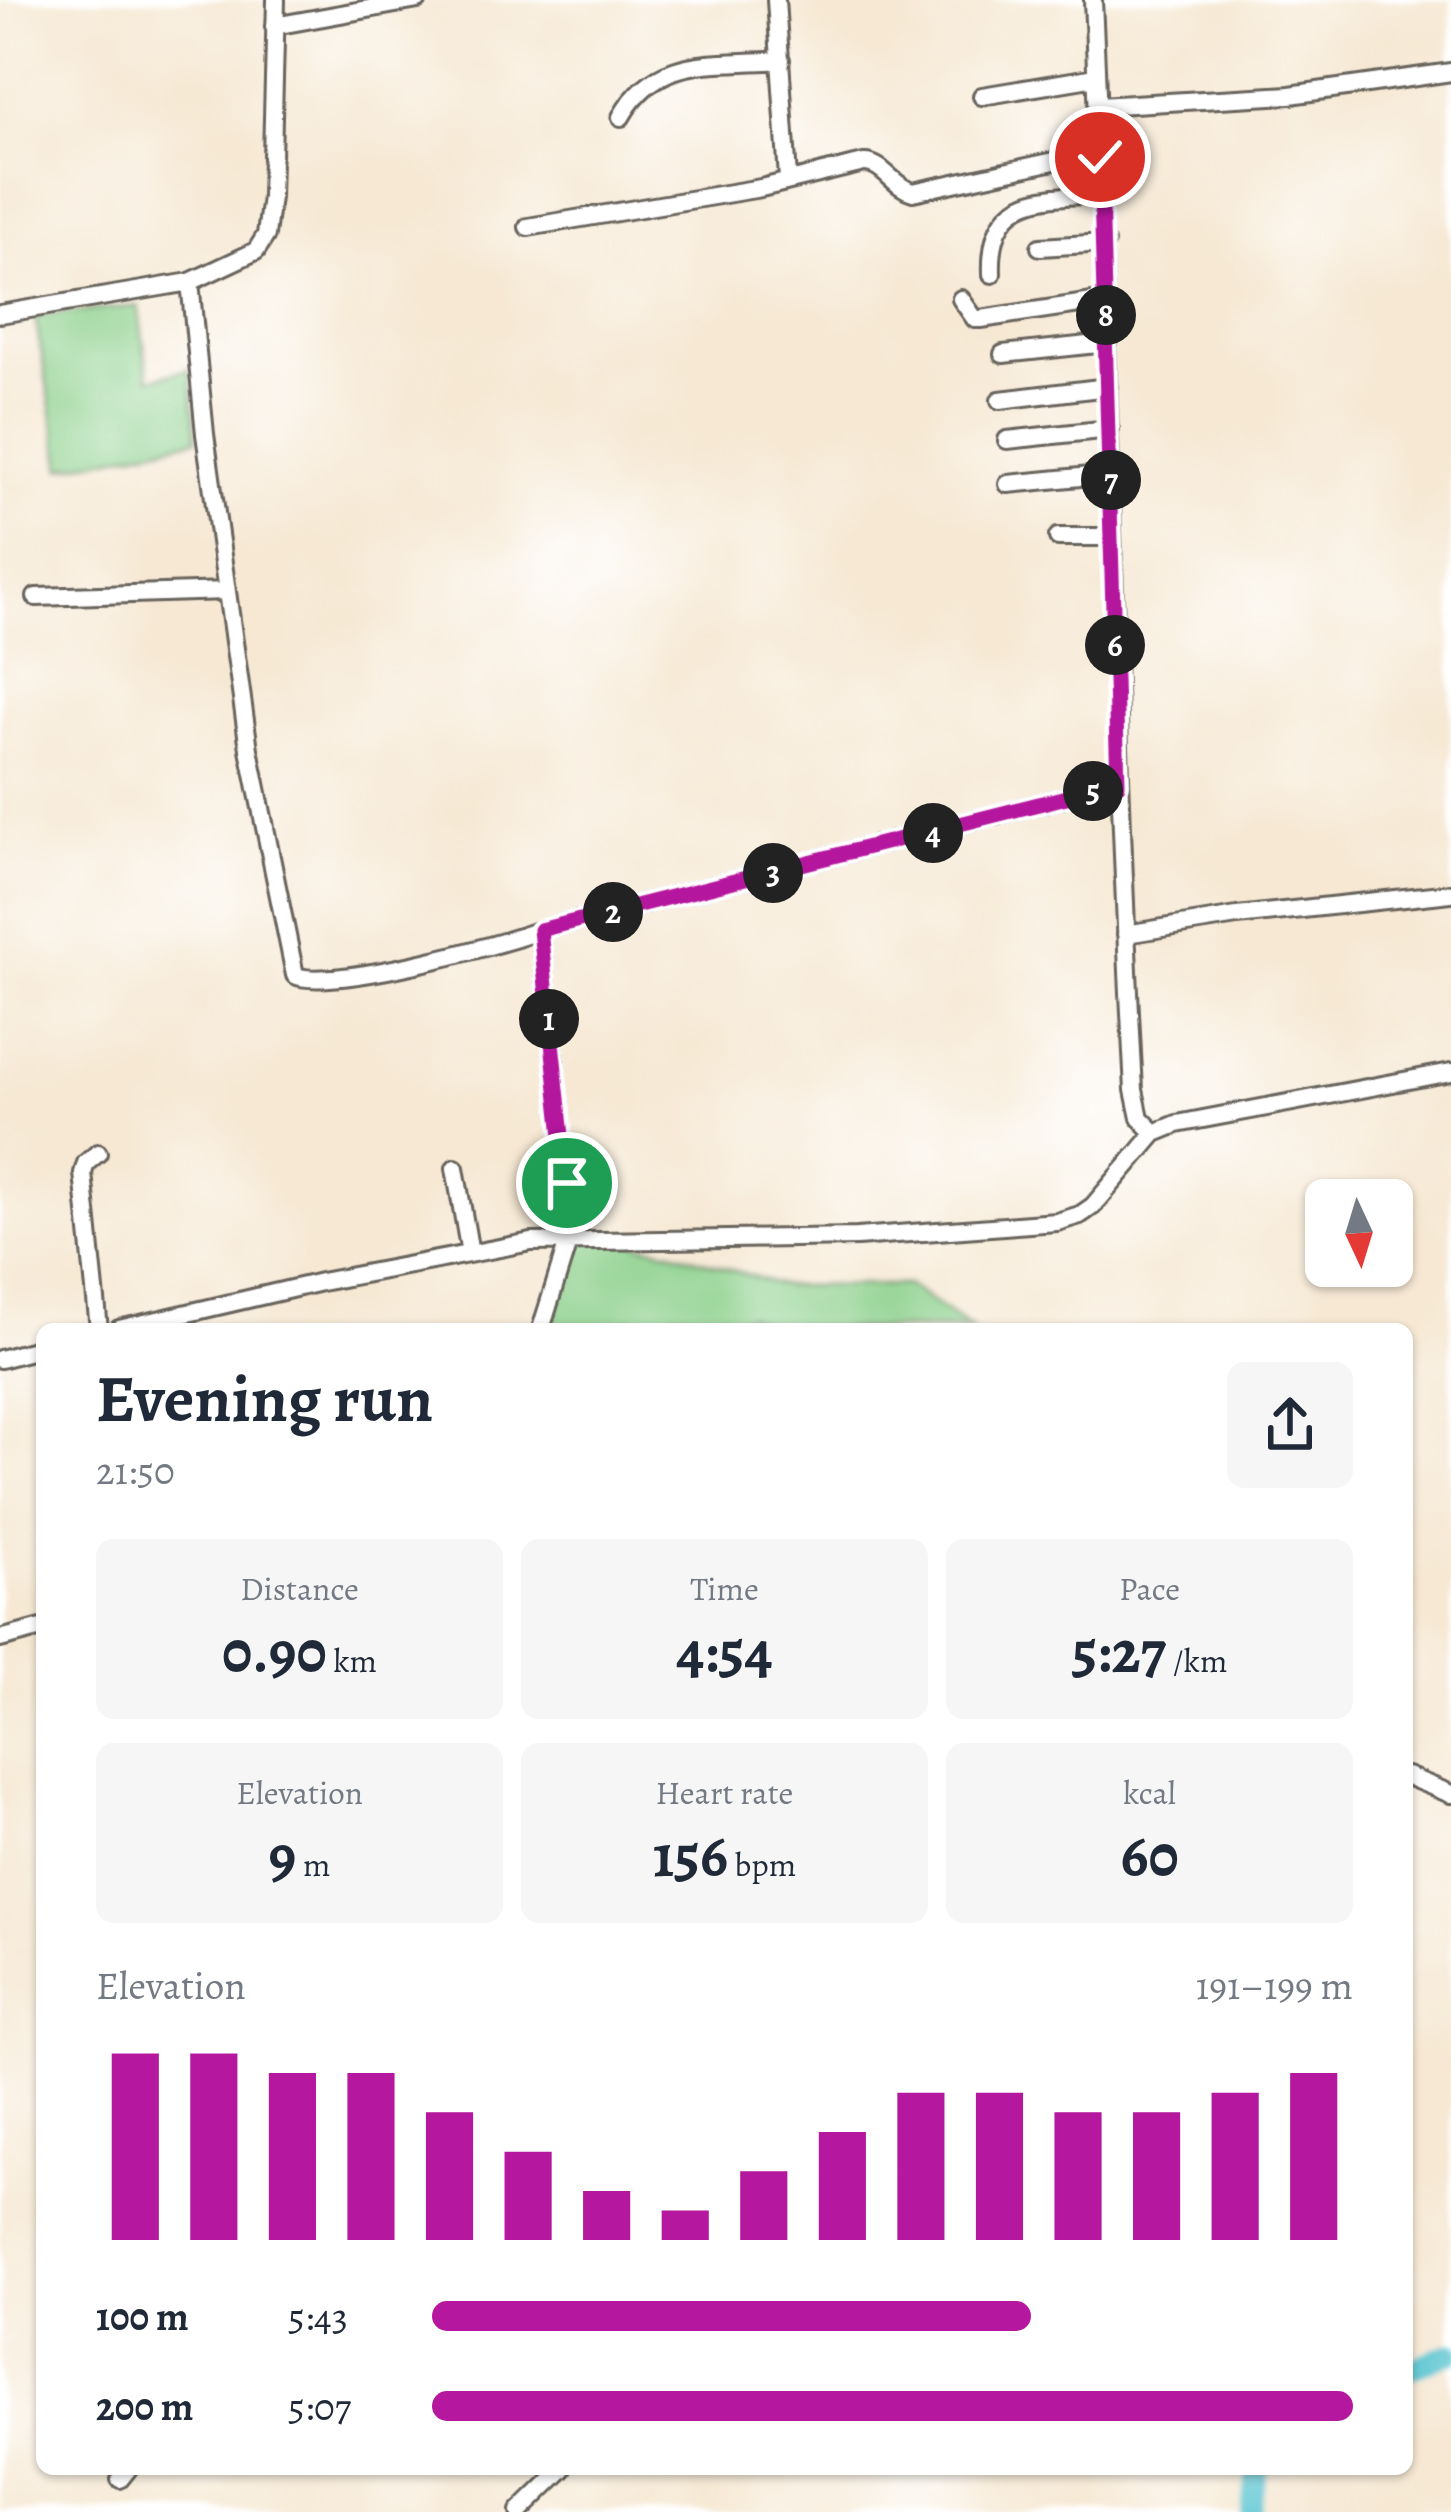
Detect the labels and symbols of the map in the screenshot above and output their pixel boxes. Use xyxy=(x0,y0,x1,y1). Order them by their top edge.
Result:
pin xyxy=(1049,106,1151,208)
pin: 8 xyxy=(1076,285,1136,345)
pin: 7 xyxy=(1081,450,1141,510)
pin: 6 xyxy=(1085,615,1145,675)
pin: 5 xyxy=(1063,761,1123,821)
pin: 4 xyxy=(903,803,963,863)
pin: 3 xyxy=(743,843,803,903)
pin: 2 xyxy=(583,882,643,942)
pin: 1 xyxy=(519,989,579,1049)
pin xyxy=(516,1132,618,1234)
north arrow xyxy=(1305,1179,1413,1287)

